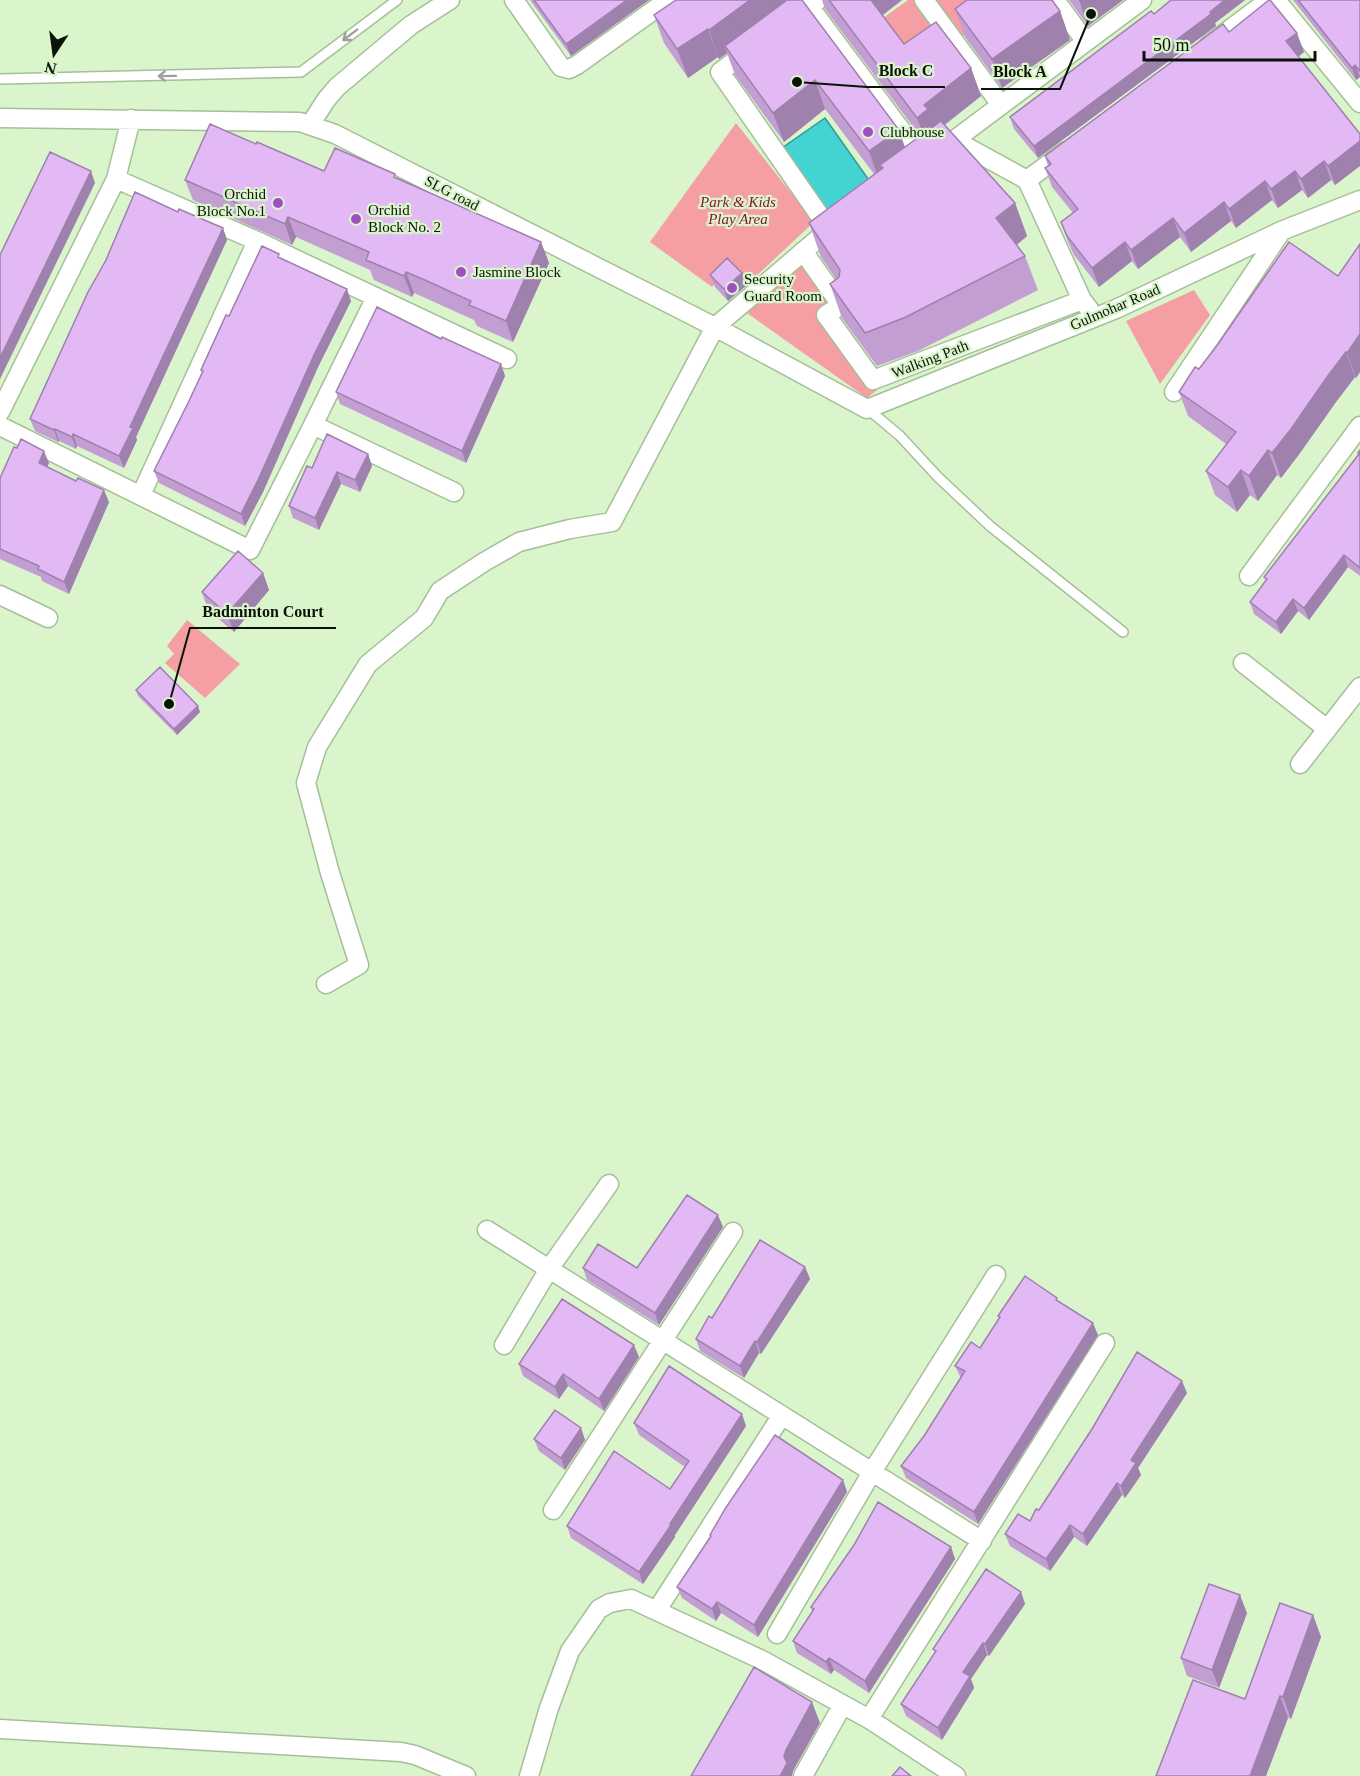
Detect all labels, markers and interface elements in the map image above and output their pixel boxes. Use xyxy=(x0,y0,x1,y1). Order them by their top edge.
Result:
north arrow xyxy=(24,24,84,84)
scale bar xyxy=(1144,24,1315,62)
one-way arrow xyxy=(342,28,358,41)
text: 50 m xyxy=(1153,35,1190,55)
callout: Block C xyxy=(867,53,945,87)
callout: Block A xyxy=(981,55,1060,89)
text: N xyxy=(43,58,58,78)
text: Block C xyxy=(879,62,933,79)
text: Block A xyxy=(993,63,1047,80)
one-way arrow xyxy=(158,70,178,82)
place label: Clubhouse xyxy=(880,124,945,140)
marker: Clubhouse xyxy=(861,125,875,139)
street label: SLG road xyxy=(422,173,482,214)
place label: Orchid Block No.1 xyxy=(197,186,266,219)
park label: Park & Kids Play Area xyxy=(699,194,776,227)
marker: Orchid Block No.1 xyxy=(271,196,285,210)
place label: Orchid Block No. 2 xyxy=(368,202,441,235)
marker: Orchid Block No. 2 xyxy=(349,212,363,226)
place label: Jasmine Block xyxy=(473,264,561,280)
marker: Jasmine Block xyxy=(454,265,468,279)
place label: Security Guard Room xyxy=(744,271,822,304)
marker: Security Guard Room xyxy=(725,281,739,295)
street label: Gulmohar Road xyxy=(1068,281,1163,333)
street label: Walking Path xyxy=(889,337,971,381)
callout: Badminton Court xyxy=(190,594,336,628)
text: Badminton Court xyxy=(202,603,324,620)

